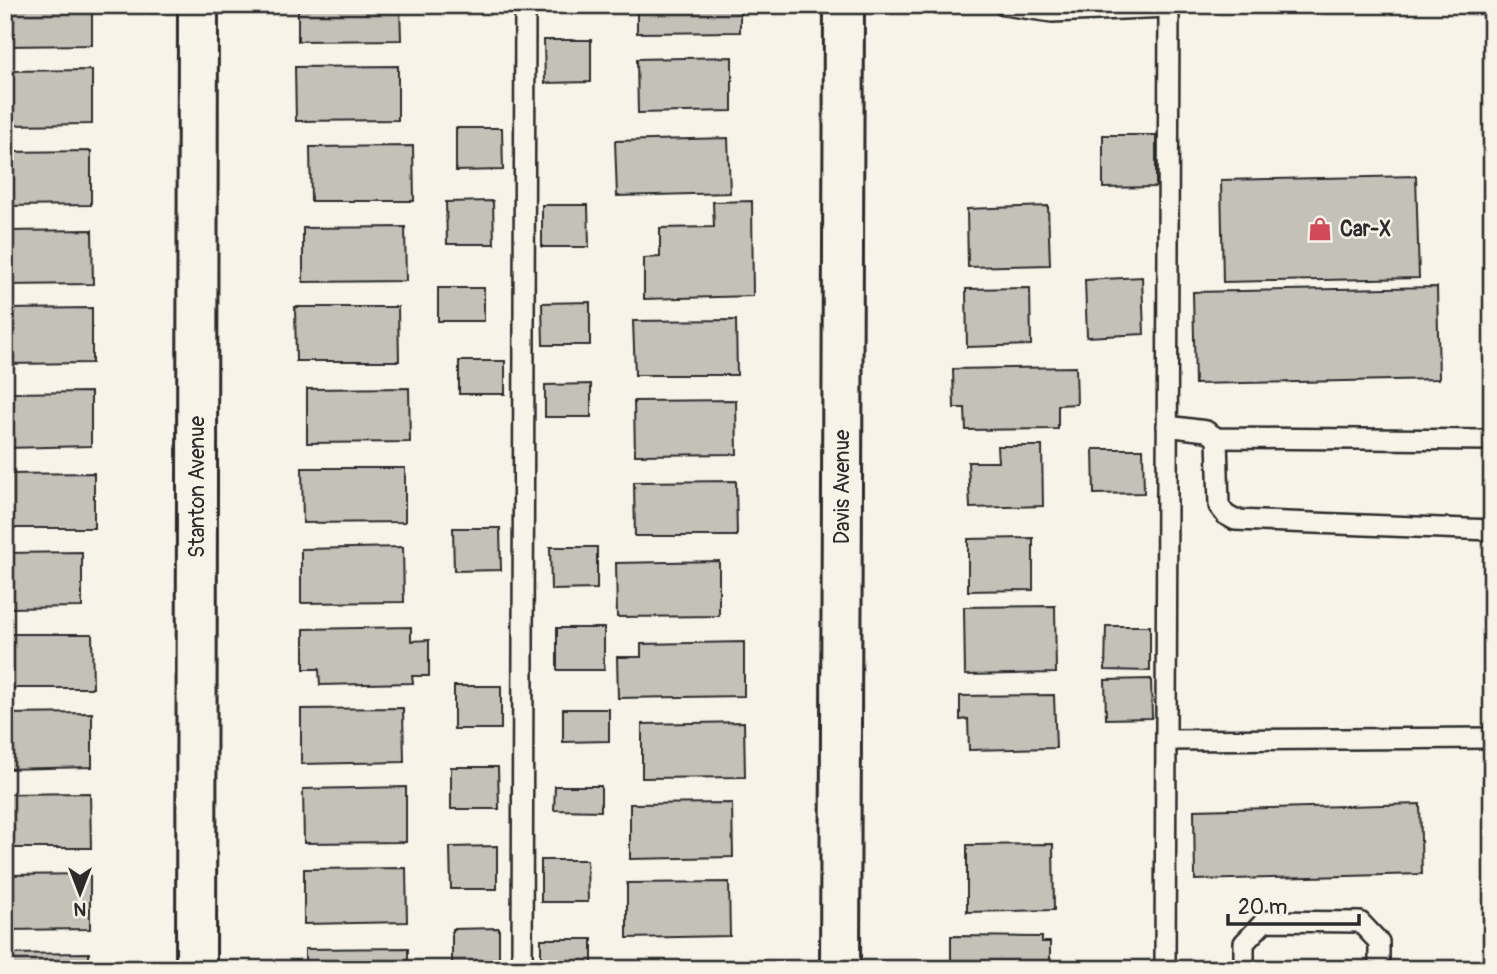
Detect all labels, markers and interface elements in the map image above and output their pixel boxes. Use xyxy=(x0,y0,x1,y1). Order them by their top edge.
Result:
shop icon: Car-X xyxy=(1306,215,1334,243)
place label: Car-X xyxy=(1340,216,1391,243)
street label: Stanton Avenue xyxy=(184,415,211,558)
street label: Davis Avenue xyxy=(829,429,856,544)
north arrow xyxy=(46,858,116,928)
scale bar xyxy=(1228,883,1359,927)
text: 20 m xyxy=(1238,894,1287,921)
text: N xyxy=(73,897,86,921)

